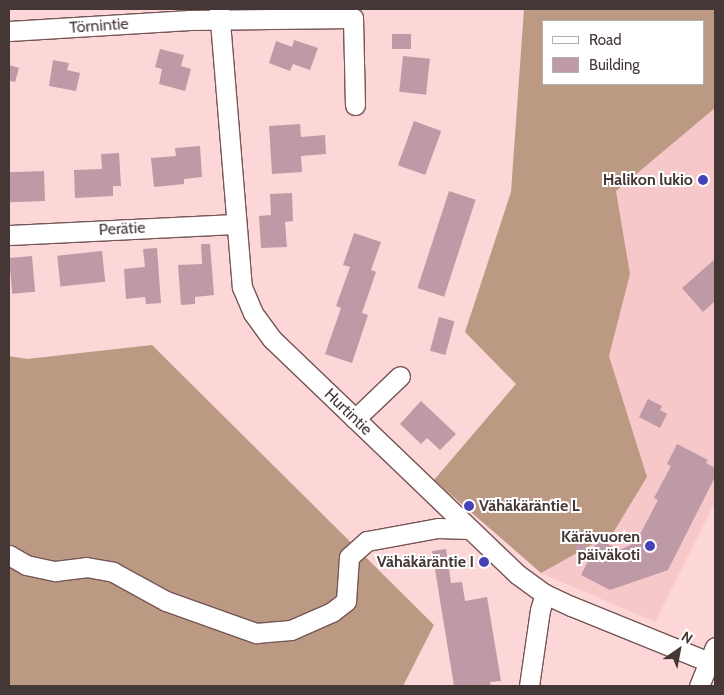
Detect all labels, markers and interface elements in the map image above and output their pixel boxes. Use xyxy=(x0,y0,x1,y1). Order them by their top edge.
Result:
street label: Törnintie xyxy=(69,14,129,38)
legend xyxy=(542,20,704,85)
text: Road xyxy=(589,31,622,49)
text: Building xyxy=(589,56,640,74)
place label: Halikon lukio xyxy=(603,170,693,190)
marker: Halikon lukio xyxy=(697,174,709,186)
street label: Perätie xyxy=(98,218,146,240)
street label: Hurtintie xyxy=(320,385,376,439)
place label: Vähäkäräntie L xyxy=(479,496,580,516)
marker: Vähäkäräntie L xyxy=(463,500,475,512)
place label: Kärävuoren päiväkoti xyxy=(561,527,640,565)
marker: Kärävuoren päiväkoti xyxy=(644,540,656,552)
place label: Vähäkäräntie I xyxy=(377,552,474,572)
marker: Vähäkäräntie I xyxy=(478,556,490,568)
north arrow xyxy=(654,625,704,675)
text: N xyxy=(678,627,696,648)

